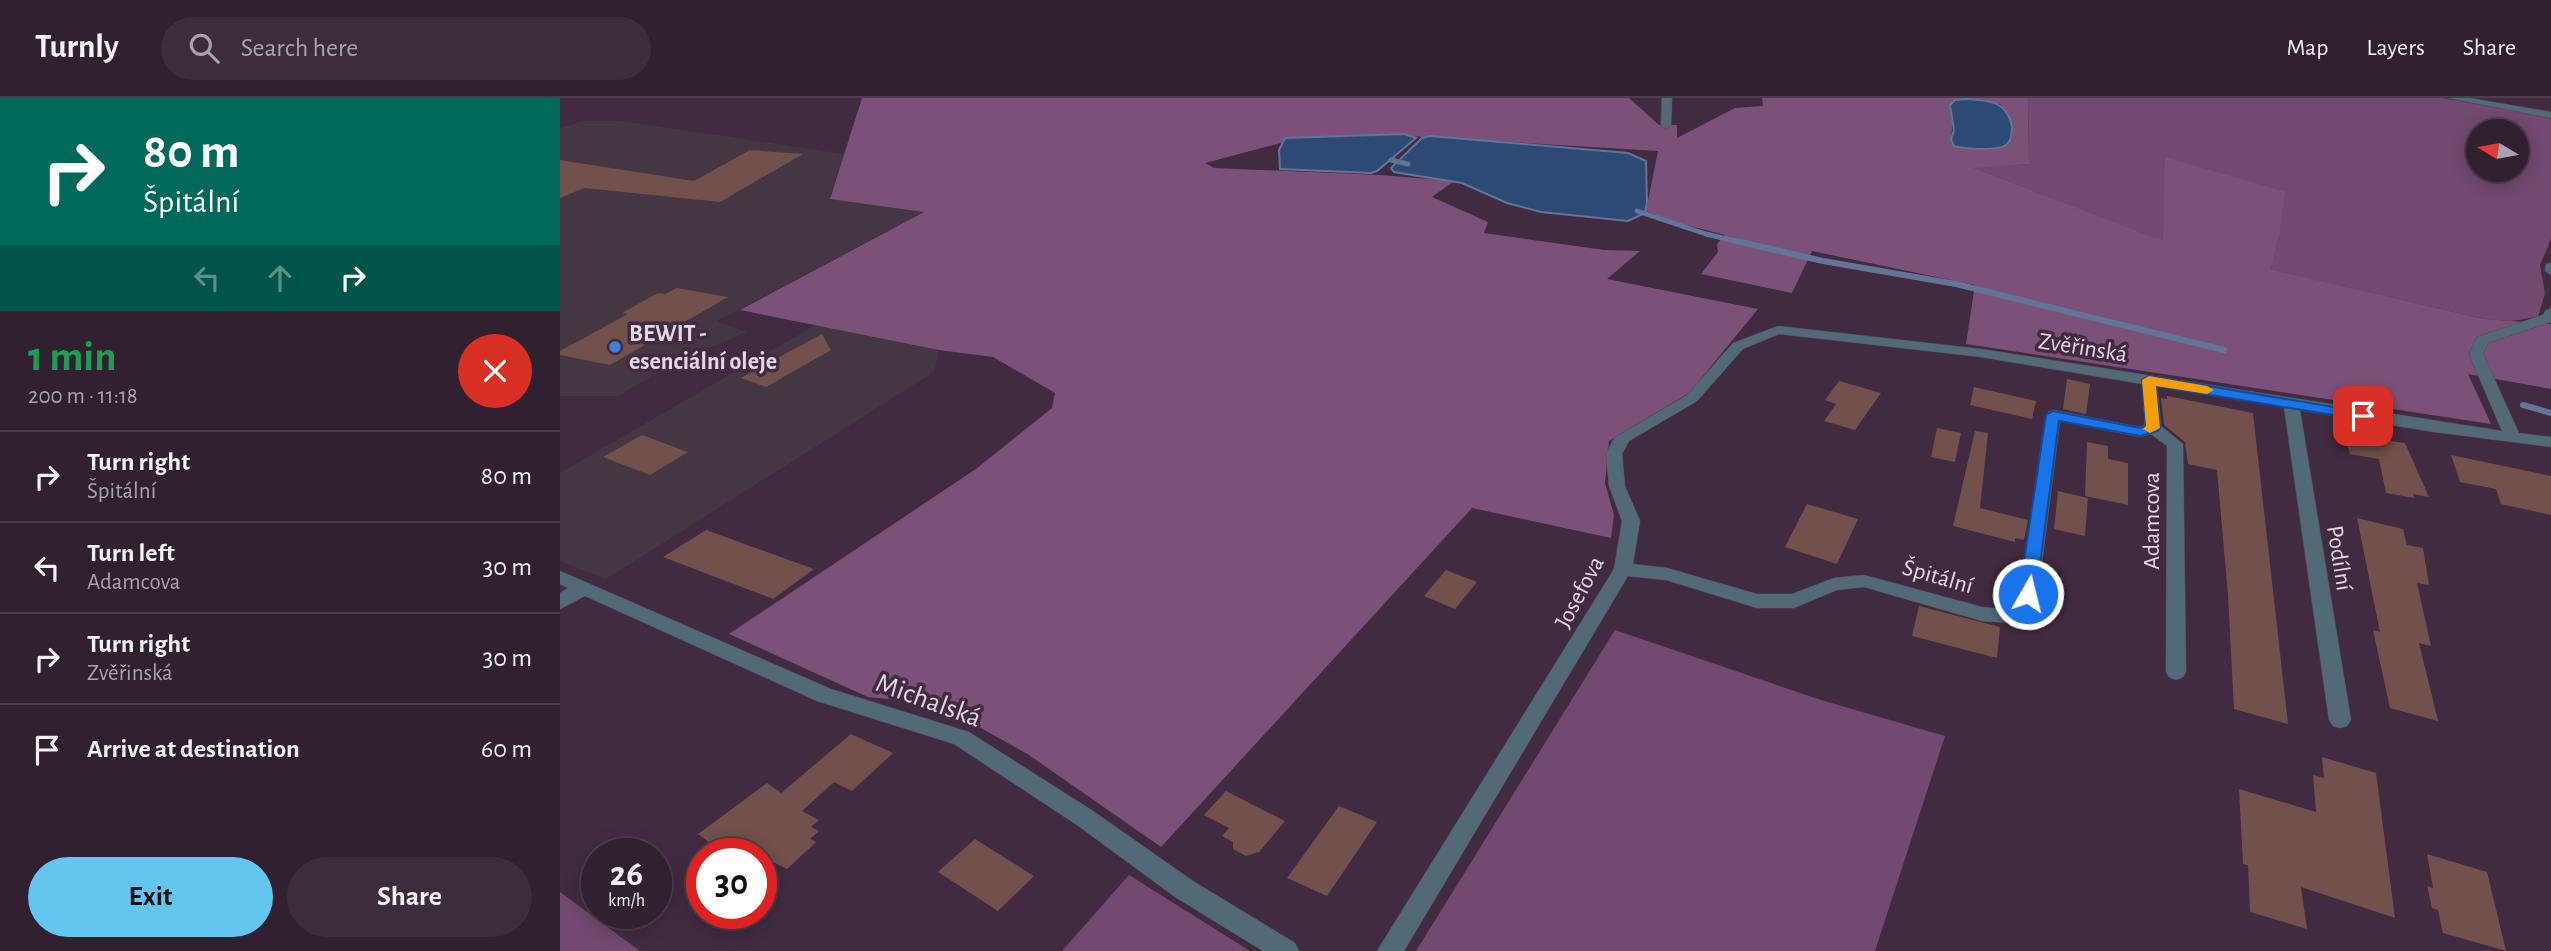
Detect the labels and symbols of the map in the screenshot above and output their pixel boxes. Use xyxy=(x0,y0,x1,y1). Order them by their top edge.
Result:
north arrow xyxy=(2466,119,2529,182)
place label: BEWIT - esenciální oleje xyxy=(629,322,777,374)
street label: Zvěřinská xyxy=(2037,329,2129,367)
marker: BEWIT - esenciální oleje xyxy=(607,339,623,355)
pin xyxy=(2333,386,2393,446)
street label: Adamcova xyxy=(2140,472,2164,570)
street label: Podílní xyxy=(2322,524,2356,593)
street label: Josefova xyxy=(1551,552,1609,632)
street label: Špitální xyxy=(1900,555,1976,599)
position arrow xyxy=(1991,557,2065,631)
street label: Michalská xyxy=(872,669,985,733)
speed limit sign: 30 xyxy=(686,838,777,929)

